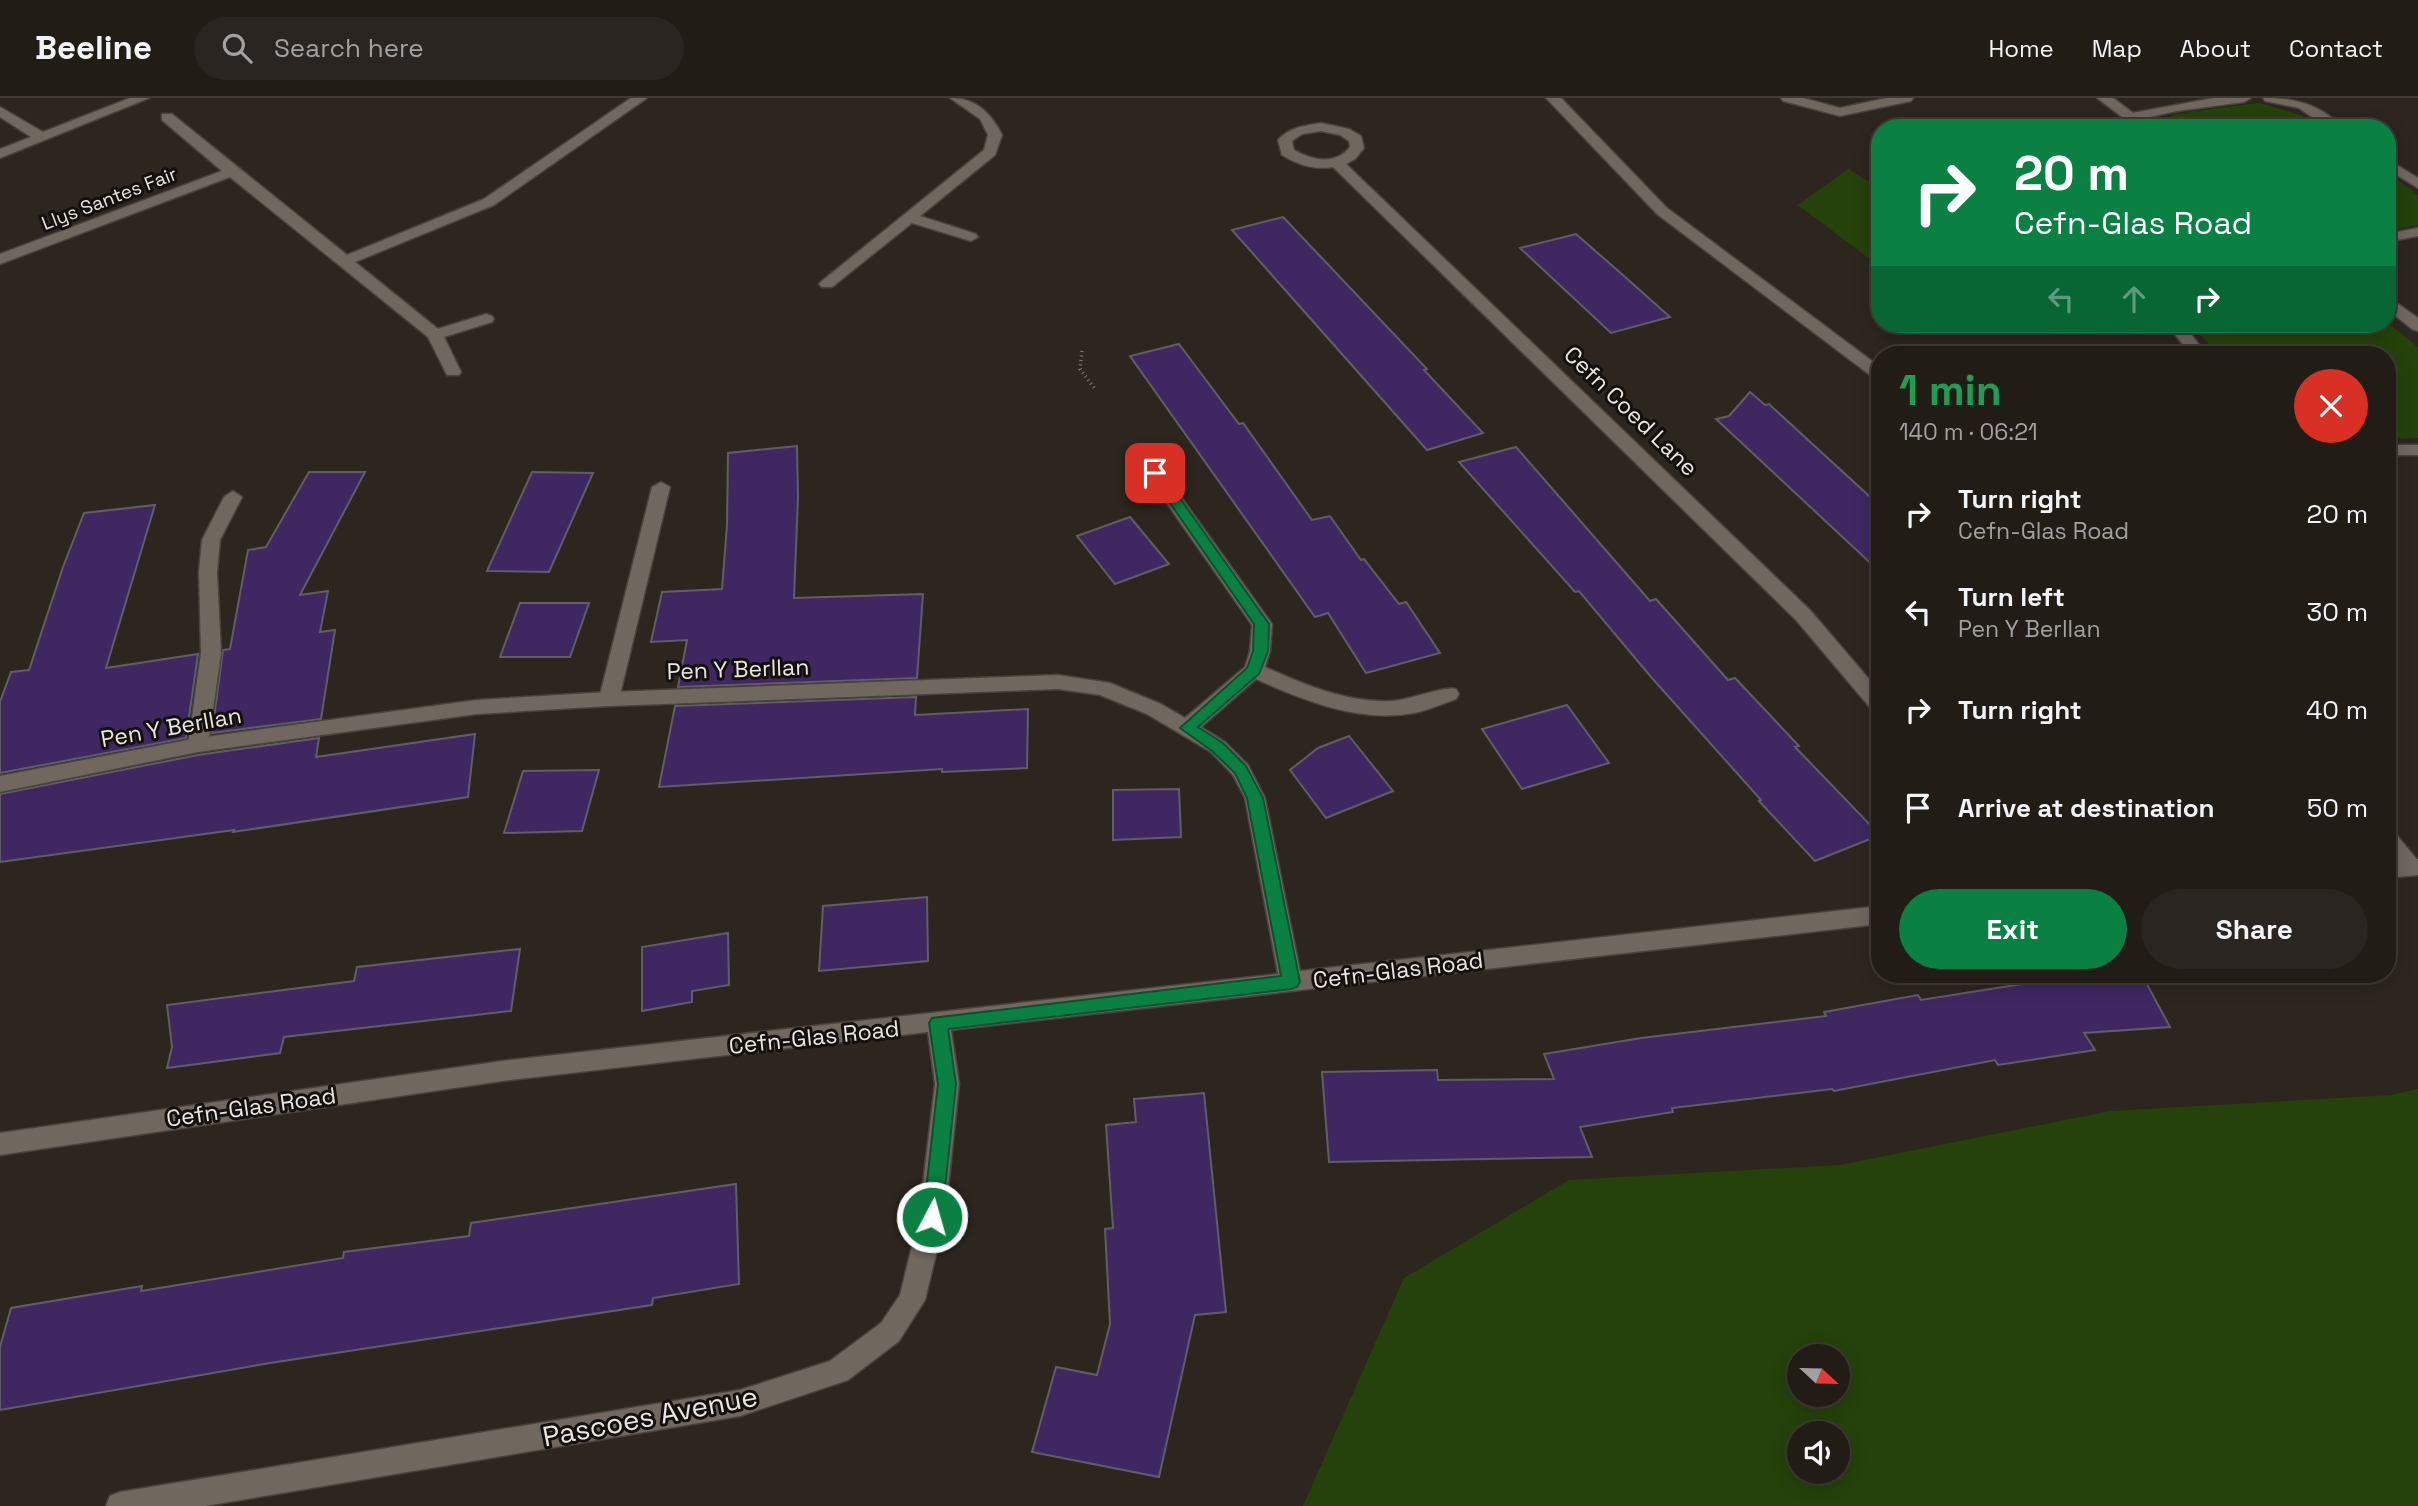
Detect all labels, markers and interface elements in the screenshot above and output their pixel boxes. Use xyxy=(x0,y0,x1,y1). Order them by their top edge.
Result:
search box xyxy=(194,17,684,80)
text: Beeline xyxy=(35,27,152,69)
icon: search xyxy=(218,29,256,67)
text: Search here xyxy=(274,31,424,65)
text: Home xyxy=(1988,33,2054,64)
text: Map xyxy=(2092,33,2142,64)
text: About xyxy=(2180,33,2251,64)
text: Contact xyxy=(2289,33,2383,64)
text: 20 m xyxy=(2014,142,2129,204)
icon: right xyxy=(1899,147,1990,238)
street label: Llys Santes Fair xyxy=(38,161,180,236)
text: Cefn-Glas Road xyxy=(2014,203,2252,243)
icon: left xyxy=(2042,280,2080,318)
icon: ahead xyxy=(2115,280,2153,318)
icon: right xyxy=(2188,280,2226,318)
street label: Cefn Coed Lane xyxy=(1558,339,1704,483)
text: 1 min xyxy=(1899,364,2002,417)
button: close xyxy=(2294,369,2368,443)
text: 140 m · 06:21 xyxy=(1899,417,2038,447)
pin xyxy=(1125,443,1185,503)
icon: arrive xyxy=(1136,454,1174,492)
text: Turn right xyxy=(1958,482,2082,516)
icon: right xyxy=(1899,495,1937,533)
text: 20 m xyxy=(2307,497,2368,531)
text: Cefn-Glas Road xyxy=(1958,516,2129,546)
text: Turn left xyxy=(1958,580,2065,614)
icon: left xyxy=(1899,593,1937,631)
text: 30 m xyxy=(2307,595,2368,629)
text: Pen Y Berllan xyxy=(1958,614,2101,644)
street label: Pen Y Berllan xyxy=(666,652,810,686)
icon: right xyxy=(1899,691,1937,729)
text: Turn right xyxy=(1958,693,2082,727)
text: 40 m xyxy=(2306,693,2368,727)
street label: Pen Y Berllan xyxy=(98,700,244,754)
icon: arrive xyxy=(1899,789,1937,827)
text: Arrive at destination xyxy=(1958,791,2215,825)
text: 50 m xyxy=(2307,791,2368,825)
button: Exit xyxy=(1899,889,2127,969)
button: Share xyxy=(2141,889,2368,969)
street label: Cefn-Glas Road xyxy=(1311,945,1485,995)
street label: Cefn-Glas Road xyxy=(727,1013,901,1061)
street label: Cefn-Glas Road xyxy=(164,1080,338,1134)
position arrow xyxy=(895,1180,969,1254)
north arrow xyxy=(1787,1344,1850,1407)
map controls xyxy=(1787,1344,1850,1484)
street label: Pascoes Avenue xyxy=(539,1377,761,1455)
button: sound xyxy=(1787,1421,1850,1484)

